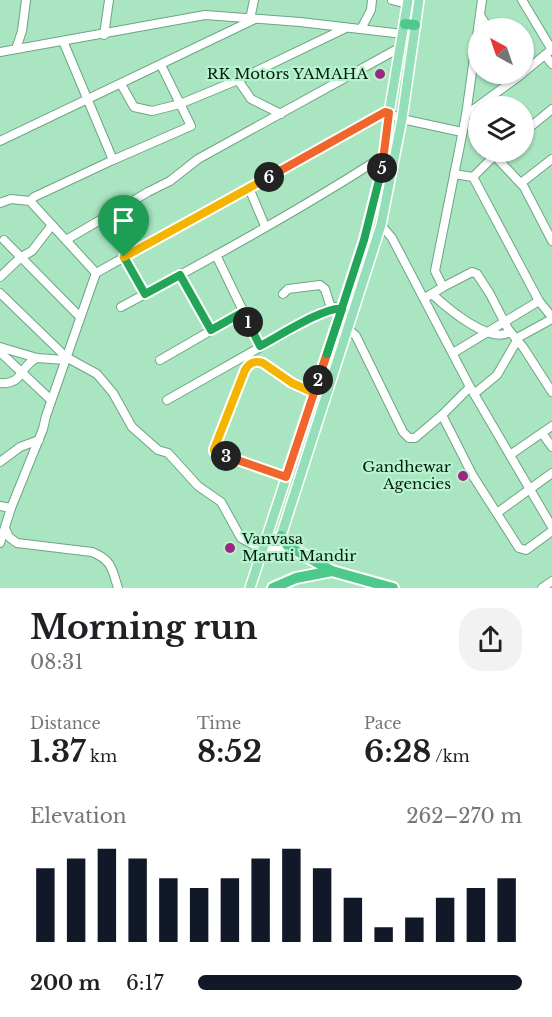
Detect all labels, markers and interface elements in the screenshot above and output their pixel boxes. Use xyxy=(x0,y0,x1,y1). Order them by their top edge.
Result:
north arrow xyxy=(468,18,534,84)
map controls xyxy=(468,18,534,162)
place label: RK Motors YAMAHA xyxy=(207,64,368,83)
marker: RK Motors YAMAHA xyxy=(373,67,387,81)
button: layers xyxy=(468,96,534,162)
pin: 5 xyxy=(367,153,397,183)
text: 5 xyxy=(377,158,387,178)
pin: 6 xyxy=(254,162,284,192)
text: 6 xyxy=(264,167,274,187)
pin xyxy=(98,195,149,257)
icon: arrive xyxy=(107,204,140,237)
pin: 1 xyxy=(233,307,263,337)
text: 1 xyxy=(245,312,251,332)
pin: 2 xyxy=(303,365,333,395)
text: 2 xyxy=(313,370,323,390)
pin: 3 xyxy=(211,441,241,471)
text: 3 xyxy=(221,446,231,466)
place label: Gandhewar Agencies xyxy=(362,457,452,493)
marker: Gandhewar Agencies xyxy=(456,469,470,483)
place label: Vanvasa Maruti Mandir xyxy=(241,529,357,565)
marker: Vanvasa Maruti Mandir xyxy=(223,541,237,555)
text: Morning run xyxy=(30,607,258,648)
button: share xyxy=(459,608,522,671)
text: 08:31 xyxy=(30,650,83,674)
text: Distance xyxy=(30,713,101,733)
text: Time xyxy=(197,713,241,733)
text: Pace xyxy=(364,713,401,733)
text: 1.37 xyxy=(30,733,85,770)
text: 8:52 xyxy=(197,733,262,770)
text: 6:28 xyxy=(364,733,431,770)
text: km xyxy=(85,746,117,766)
text: /km xyxy=(431,746,470,766)
text: Elevation xyxy=(30,804,127,828)
text: 262–270 m xyxy=(406,804,522,828)
text: 200 m xyxy=(30,971,101,995)
text: 6:17 xyxy=(126,971,164,995)

